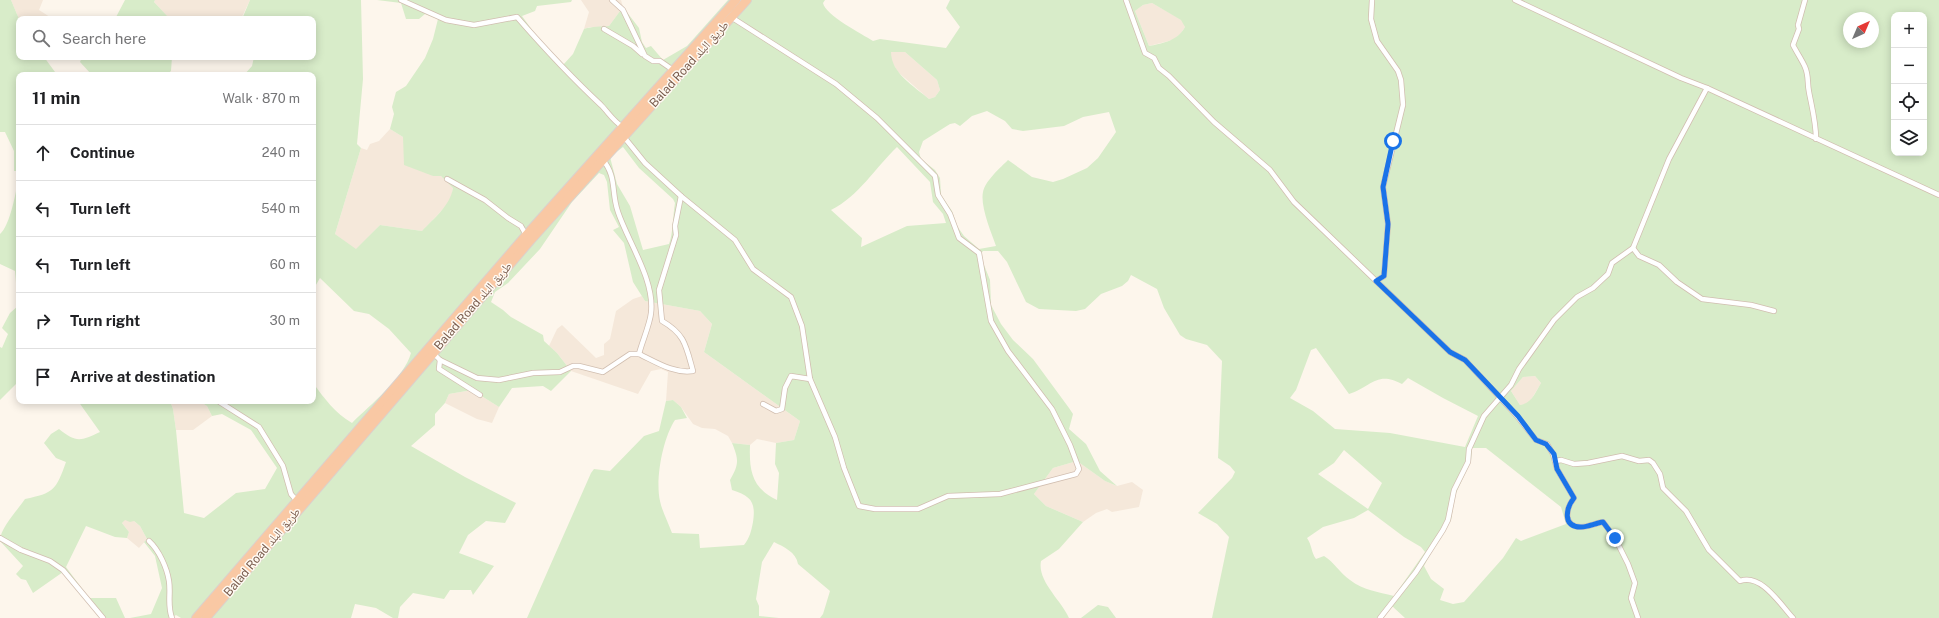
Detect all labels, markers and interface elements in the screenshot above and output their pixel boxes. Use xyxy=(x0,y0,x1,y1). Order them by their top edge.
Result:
north arrow xyxy=(1843,12,1879,48)
map controls xyxy=(1891,12,1927,156)
button: + xyxy=(1891,12,1927,48)
search box xyxy=(16,16,316,60)
street label: Balad Road طريق البلد xyxy=(647,18,732,110)
icon: search xyxy=(30,27,52,49)
text: Search here xyxy=(62,30,146,47)
button: − xyxy=(1891,48,1927,84)
button: locate xyxy=(1891,84,1927,120)
text: 11 min xyxy=(32,88,80,108)
text: Walk · 870 m xyxy=(223,91,300,106)
button: layers xyxy=(1891,120,1927,156)
route start xyxy=(1384,132,1402,150)
icon: ahead xyxy=(32,142,54,164)
text: Continue xyxy=(70,144,135,161)
text: 240 m xyxy=(262,145,300,160)
icon: left xyxy=(32,198,54,220)
text: Turn left xyxy=(70,200,131,217)
text: 540 m xyxy=(261,201,300,216)
icon: left xyxy=(32,254,54,276)
text: Turn left xyxy=(70,256,131,273)
text: 60 m xyxy=(270,257,300,272)
street label: Balad Road طريق البلد xyxy=(431,259,515,353)
icon: right xyxy=(32,310,54,332)
text: Turn right xyxy=(70,312,140,329)
text: 30 m xyxy=(270,313,300,328)
icon: arrive xyxy=(32,366,54,388)
text: Arrive at destination xyxy=(70,368,215,385)
street label: Balad Road طريق البلد xyxy=(221,505,303,599)
route end xyxy=(1606,529,1624,547)

